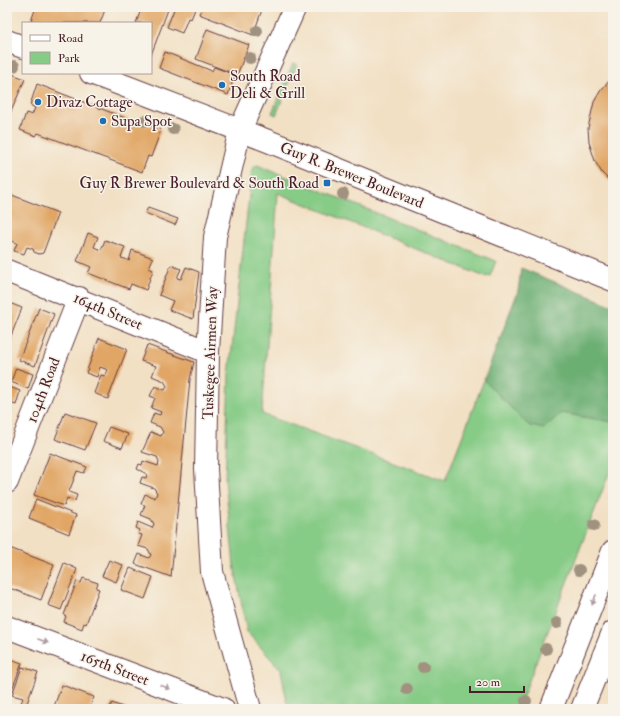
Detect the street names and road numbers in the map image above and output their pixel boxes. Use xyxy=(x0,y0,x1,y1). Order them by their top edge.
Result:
street label: Guy R. Brewer Boulevard xyxy=(277,138,427,213)
street label: Tuskegee Airmen Way xyxy=(199,286,222,420)
street label: 164th Street xyxy=(71,288,145,335)
street label: 104th Road xyxy=(22,354,65,425)
street label: 165th Street xyxy=(78,647,152,690)

